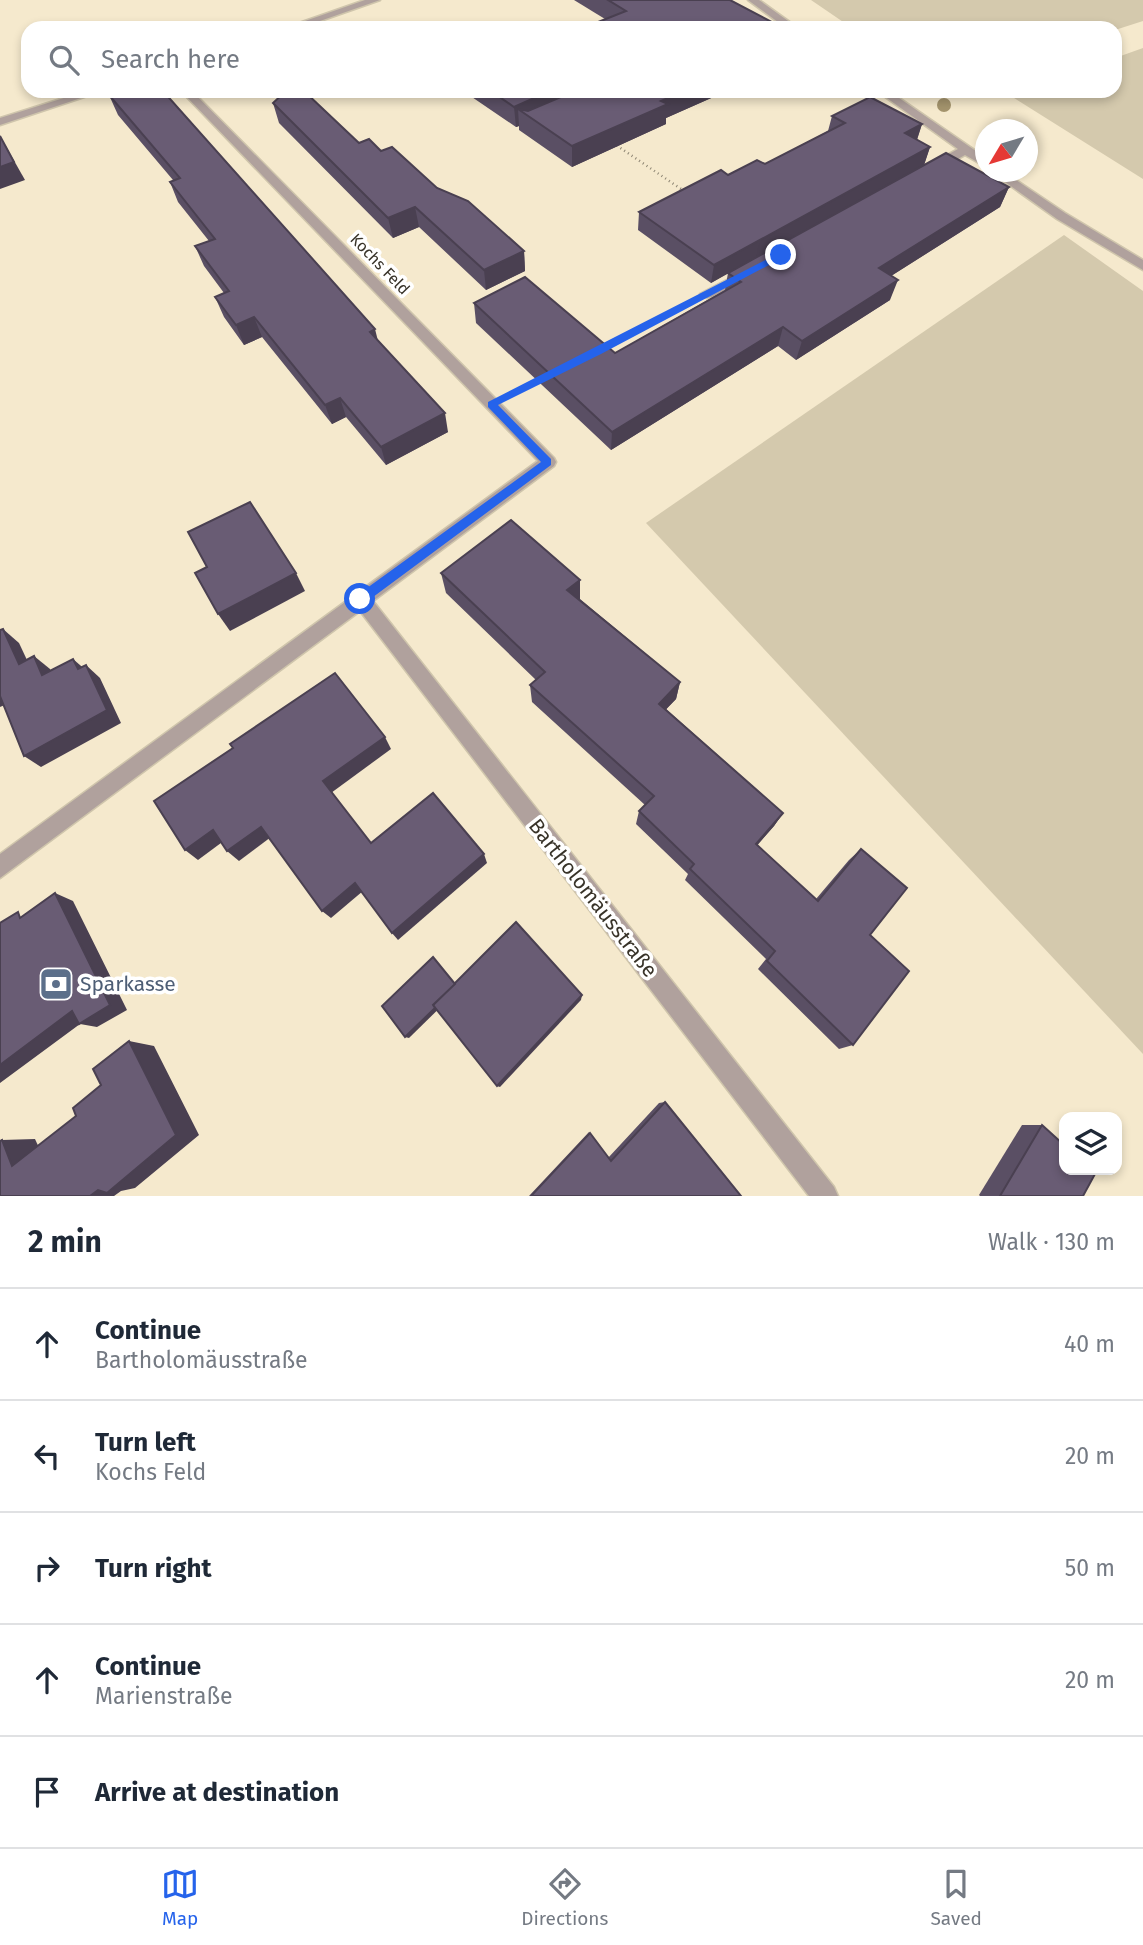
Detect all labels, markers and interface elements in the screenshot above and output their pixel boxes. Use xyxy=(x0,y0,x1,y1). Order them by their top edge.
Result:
search box xyxy=(21,21,1122,98)
icon: search xyxy=(45,41,83,79)
text: Search here xyxy=(101,44,240,75)
north arrow xyxy=(975,119,1038,182)
street label: Kochs Feld xyxy=(346,230,414,298)
route end xyxy=(765,239,796,270)
route start xyxy=(344,583,375,614)
street label: Bartholomäusstraße xyxy=(523,814,663,982)
bank icon: Sparkasse xyxy=(37,965,75,1003)
place label: Sparkasse xyxy=(80,971,176,997)
map controls xyxy=(1059,1112,1122,1175)
button: layers xyxy=(1059,1112,1122,1175)
text: 2 min xyxy=(28,1224,102,1260)
text: Walk · 130 m xyxy=(988,1228,1115,1256)
text: Continue xyxy=(95,1315,201,1346)
icon: ahead xyxy=(28,1325,66,1363)
text: 40 m xyxy=(1064,1330,1115,1358)
text: Bartholomäusstraße xyxy=(95,1346,308,1374)
text: Turn left xyxy=(95,1427,196,1458)
icon: left xyxy=(28,1437,66,1475)
text: 20 m xyxy=(1065,1442,1115,1470)
text: Kochs Feld xyxy=(95,1458,206,1486)
icon: right xyxy=(28,1549,66,1587)
text: Turn right xyxy=(95,1553,212,1584)
text: 50 m xyxy=(1065,1554,1115,1582)
text: Continue xyxy=(95,1651,201,1682)
icon: ahead xyxy=(28,1661,66,1699)
text: 20 m xyxy=(1065,1666,1115,1694)
text: Marienstraße xyxy=(95,1682,233,1710)
icon: arrive xyxy=(28,1773,66,1811)
text: Arrive at destination xyxy=(95,1777,339,1808)
tab: Map xyxy=(161,1865,199,1930)
tab: Directions xyxy=(521,1865,608,1930)
tab: Saved xyxy=(931,1865,982,1930)

